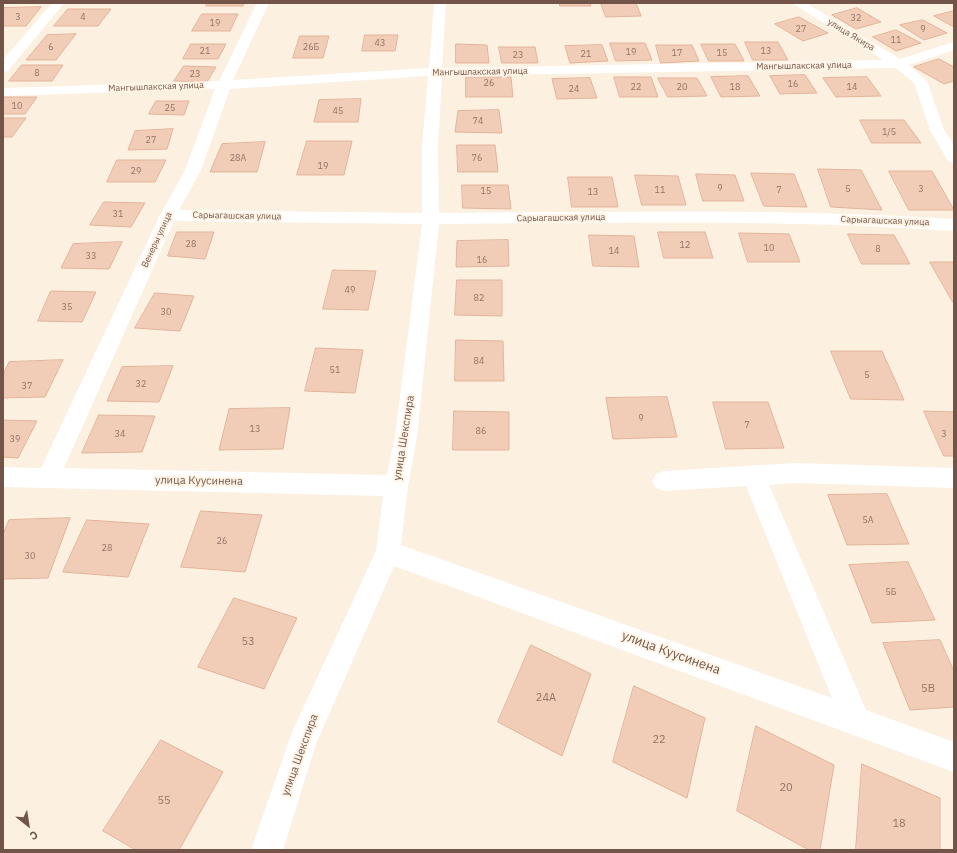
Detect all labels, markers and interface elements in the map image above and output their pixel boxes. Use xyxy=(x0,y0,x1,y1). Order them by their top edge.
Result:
house number: 3 xyxy=(15,12,21,22)
house number: 4 xyxy=(80,12,86,22)
house number: 32 xyxy=(851,13,861,23)
street label: улица Якира xyxy=(825,17,877,53)
house number: 19 xyxy=(210,18,220,28)
house number: 27 xyxy=(796,24,806,34)
house number: 9 xyxy=(920,24,926,34)
house number: 11 xyxy=(891,35,901,45)
house number: 43 xyxy=(375,38,385,48)
house number: 6 xyxy=(48,42,54,52)
house number: 26Б xyxy=(303,42,319,52)
house number: 21 xyxy=(200,46,210,56)
house number: 13 xyxy=(761,46,771,56)
house number: 19 xyxy=(626,47,636,57)
house number: 17 xyxy=(672,48,682,58)
house number: 15 xyxy=(717,48,727,58)
house number: 21 xyxy=(581,49,591,59)
house number: 23 xyxy=(513,50,523,60)
street label: Мангышлакская улица xyxy=(756,60,852,72)
street label: Мангышлакская улица xyxy=(432,66,528,78)
house number: 8 xyxy=(34,68,40,78)
house number: 23 xyxy=(190,69,200,79)
house number: 26 xyxy=(484,78,494,88)
house number: 16 xyxy=(788,79,798,89)
street label: Мангышлакская улица xyxy=(108,80,204,94)
house number: 22 xyxy=(631,82,641,92)
house number: 20 xyxy=(677,82,687,92)
house number: 18 xyxy=(730,82,740,92)
house number: 14 xyxy=(847,82,857,92)
house number: 24 xyxy=(569,84,579,94)
house number: 10 xyxy=(12,101,22,111)
house number: 25 xyxy=(165,103,175,113)
house number: 45 xyxy=(333,106,343,116)
house number: 74 xyxy=(473,116,483,126)
house number: 1/5 xyxy=(882,127,896,137)
house number: 27 xyxy=(146,135,156,145)
house number: 28А xyxy=(230,153,246,163)
house number: 76 xyxy=(472,153,482,163)
house number: 19 xyxy=(318,161,328,171)
house number: 29 xyxy=(131,166,141,176)
house number: 9 xyxy=(717,183,723,193)
house number: 5 xyxy=(845,184,851,194)
house number: 3 xyxy=(918,184,924,194)
house number: 11 xyxy=(655,185,665,195)
house number: 7 xyxy=(776,185,782,195)
house number: 15 xyxy=(481,186,491,196)
house number: 13 xyxy=(588,187,598,197)
house number: 31 xyxy=(113,209,123,219)
street label: Сарыагашская улица xyxy=(193,210,281,222)
street label: Венеры улица xyxy=(139,211,175,269)
street label: Сарыагашская улица xyxy=(517,212,605,224)
street label: Сарыагашская улица xyxy=(840,214,930,228)
house number: 28 xyxy=(186,239,196,249)
house number: 12 xyxy=(680,240,690,250)
house number: 10 xyxy=(764,243,774,253)
house number: 8 xyxy=(875,244,881,254)
house number: 14 xyxy=(609,246,619,256)
house number: 33 xyxy=(86,251,96,261)
house number: 16 xyxy=(477,255,487,265)
house number: 49 xyxy=(345,285,355,295)
house number: 82 xyxy=(474,293,484,303)
house number: 35 xyxy=(62,302,72,312)
house number: 30 xyxy=(161,307,171,317)
house number: 84 xyxy=(474,356,484,366)
house number: 51 xyxy=(330,365,340,375)
house number: 5 xyxy=(864,370,870,380)
house number: 32 xyxy=(136,379,146,389)
house number: 37 xyxy=(22,381,32,391)
street label: улица Шекспира xyxy=(391,394,417,482)
house number: 9 xyxy=(638,413,644,423)
house number: 7 xyxy=(744,420,750,430)
house number: 13 xyxy=(250,424,260,434)
house number: 86 xyxy=(476,426,486,436)
house number: 34 xyxy=(115,429,125,439)
house number: 3 xyxy=(941,429,947,439)
house number: 39 xyxy=(10,434,20,444)
street label: улица Куусинена xyxy=(155,474,243,488)
house number: 5А xyxy=(862,515,874,525)
house number: 26 xyxy=(217,536,227,546)
house number: 28 xyxy=(102,543,112,553)
house number: 30 xyxy=(25,551,35,561)
house number: 5Б xyxy=(885,587,897,597)
street label: улица Куусинена xyxy=(620,628,722,678)
house number: 53 xyxy=(241,635,255,649)
house number: 5В xyxy=(921,682,935,696)
house number: 24А xyxy=(536,691,556,705)
street label: улица Шекспира xyxy=(279,712,321,798)
house number: 22 xyxy=(652,733,666,747)
house number: 20 xyxy=(779,781,793,795)
house number: 55 xyxy=(157,794,171,808)
north arrow xyxy=(8,805,48,845)
house number: 18 xyxy=(892,817,906,831)
text: С xyxy=(27,828,41,843)

